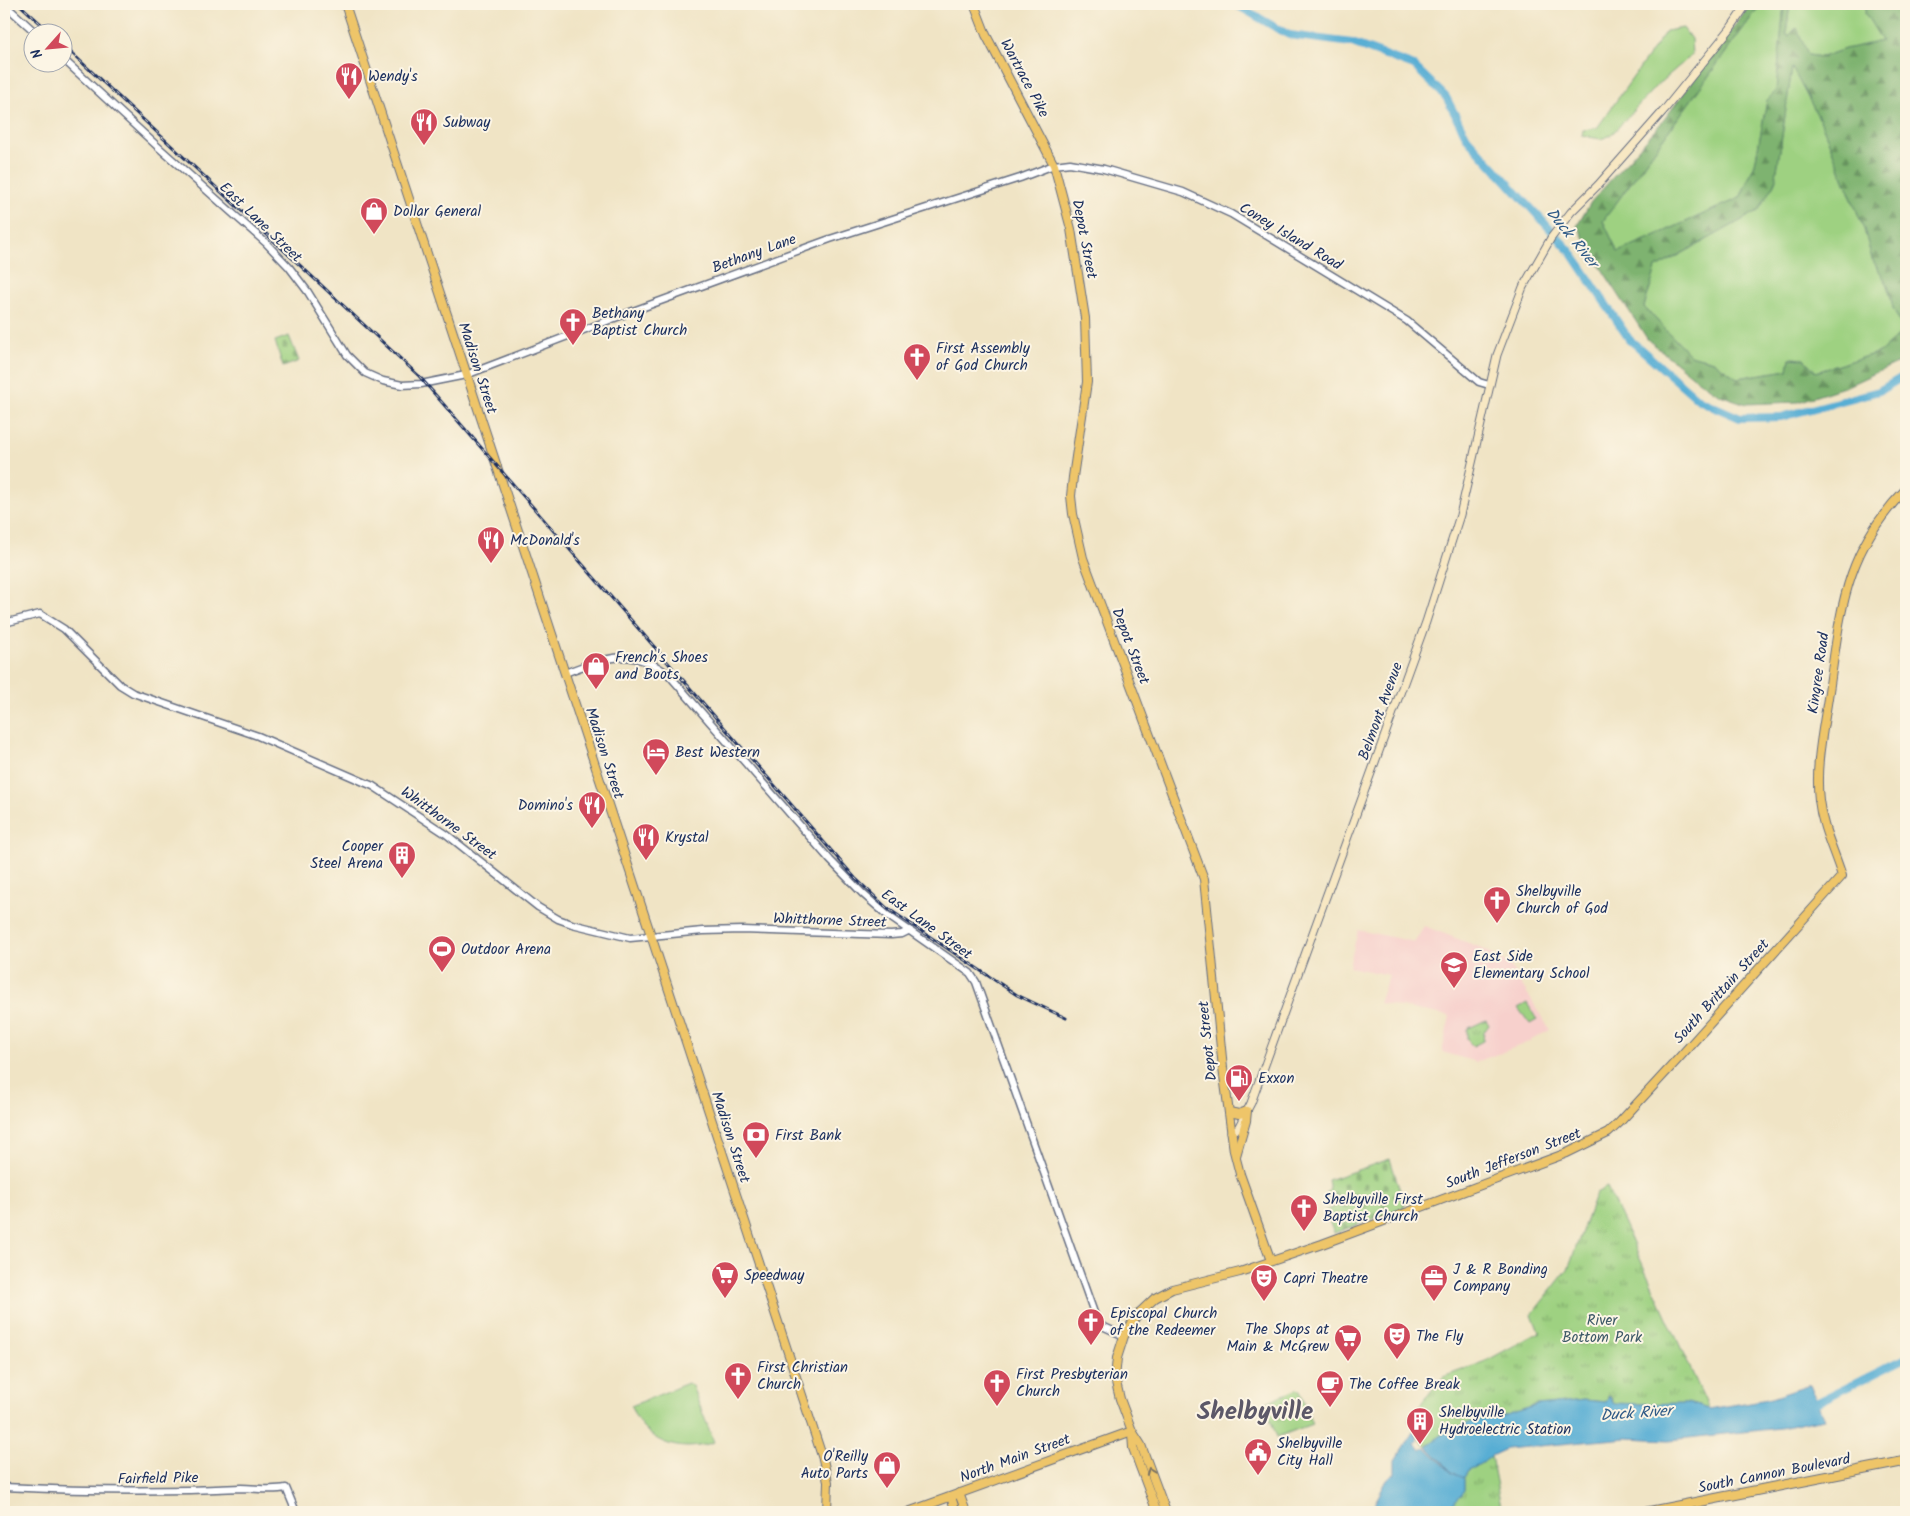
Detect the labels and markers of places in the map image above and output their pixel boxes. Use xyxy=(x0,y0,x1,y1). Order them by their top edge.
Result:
restaurant icon: Wendy's xyxy=(334,61,364,100)
place label: Wendy's xyxy=(368,65,418,89)
restaurant icon: Subway xyxy=(409,107,439,146)
place label: Subway xyxy=(443,111,491,135)
shop icon: Dollar General xyxy=(359,196,389,235)
place label: Dollar General xyxy=(393,200,481,224)
place label: Bethany Baptist Church xyxy=(592,302,687,343)
church icon: Bethany Baptist Church xyxy=(558,307,588,346)
place label: First Assembly of God Church xyxy=(936,337,1031,378)
church icon: First Assembly of God Church xyxy=(902,342,932,381)
restaurant icon: McDonald's xyxy=(476,525,506,564)
place label: McDonald's xyxy=(510,529,580,553)
place label: French's Shoes and Boots xyxy=(615,646,708,687)
shop icon: French's Shoes and Boots xyxy=(581,651,611,690)
hotel icon: Best Western xyxy=(641,737,671,776)
place label: Best Western xyxy=(675,741,760,765)
restaurant icon: Domino's xyxy=(577,790,607,829)
place label: Domino's xyxy=(518,794,574,818)
restaurant icon: Krystal xyxy=(631,822,661,861)
place label: Krystal xyxy=(665,826,709,850)
place label: Cooper Steel Arena xyxy=(310,835,384,876)
building icon: Cooper Steel Arena xyxy=(387,840,417,879)
place label: Shelbyville Church of God xyxy=(1516,880,1608,921)
church icon: Shelbyville Church of God xyxy=(1482,885,1512,924)
sports icon: Outdoor Arena xyxy=(427,934,457,973)
place label: Outdoor Arena xyxy=(461,938,551,962)
place label: East Side Elementary School xyxy=(1473,945,1590,986)
school or university icon: East Side Elementary School xyxy=(1439,950,1469,989)
fuel station icon: Exxon xyxy=(1224,1063,1254,1102)
place label: Exxon xyxy=(1258,1067,1294,1091)
bank icon: First Bank xyxy=(741,1120,771,1159)
place label: First Bank xyxy=(775,1124,842,1148)
place label: Shelbyville First Baptist Church xyxy=(1323,1188,1423,1229)
church icon: Shelbyville First Baptist Church xyxy=(1289,1193,1319,1232)
place label: J & R Bonding Company xyxy=(1453,1258,1548,1299)
supermarket icon: Speedway xyxy=(710,1260,740,1299)
theatre icon: Capri Theatre xyxy=(1249,1263,1279,1302)
office icon: J & R Bonding Company xyxy=(1419,1263,1449,1302)
place label: Speedway xyxy=(744,1264,805,1288)
place label: Capri Theatre xyxy=(1283,1267,1368,1291)
place label: Episcopal Church of the Redeemer xyxy=(1110,1302,1217,1343)
church icon: Episcopal Church of the Redeemer xyxy=(1076,1307,1106,1346)
place label: The Shops at Main & McGrew xyxy=(1226,1318,1330,1359)
theatre icon: The Fly xyxy=(1382,1321,1412,1360)
supermarket icon: The Shops at Main & McGrew xyxy=(1333,1323,1363,1362)
place label: The Fly xyxy=(1416,1325,1464,1349)
place label: First Christian Church xyxy=(757,1356,848,1397)
church icon: First Christian Church xyxy=(723,1361,753,1400)
place label: First Presbyterian Church xyxy=(1016,1363,1128,1404)
church icon: First Presbyterian Church xyxy=(982,1368,1012,1407)
cafe icon: The Coffee Break xyxy=(1315,1369,1345,1408)
place label: The Coffee Break xyxy=(1349,1373,1461,1397)
place label: Shelbyville Hydroelectric Station xyxy=(1439,1401,1571,1442)
building icon: Shelbyville Hydroelectric Station xyxy=(1405,1406,1435,1445)
place label: Shelbyville City Hall xyxy=(1277,1432,1343,1473)
public building icon: Shelbyville City Hall xyxy=(1243,1437,1273,1476)
place label: O'Reilly Auto Parts xyxy=(801,1445,869,1486)
shop icon: O'Reilly Auto Parts xyxy=(872,1450,902,1489)

